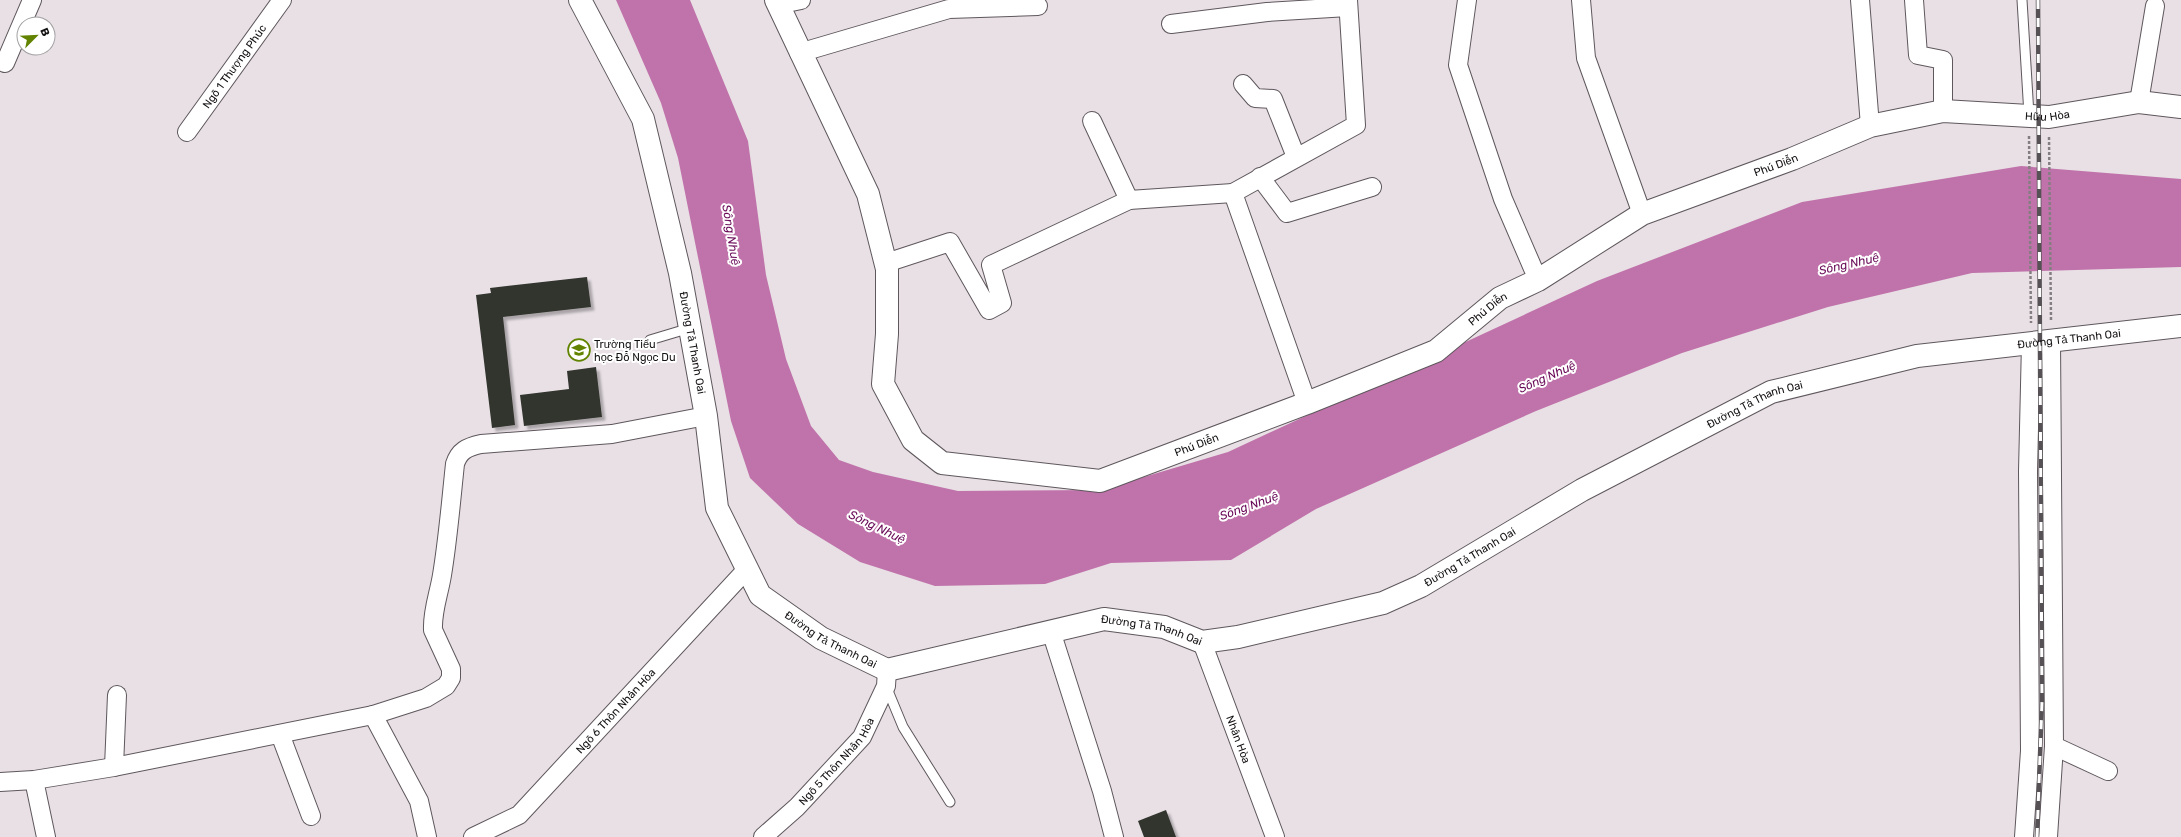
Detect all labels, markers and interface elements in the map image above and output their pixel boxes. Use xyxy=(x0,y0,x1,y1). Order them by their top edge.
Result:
north arrow xyxy=(16,16,56,56)
street label: Ngõ 1 Thượng Phúc xyxy=(200,22,269,111)
text: B xyxy=(37,26,52,39)
street label: Hữu Hòa xyxy=(2025,107,2071,124)
street label: Phú Diễn xyxy=(1752,151,1800,179)
water label: Sông Nhuệ xyxy=(719,204,743,267)
water label: Sông Nhuệ xyxy=(1818,250,1881,278)
street label: Phú Diễn xyxy=(1466,289,1509,328)
street label: Đường Tả Thanh Oai xyxy=(677,290,708,395)
street label: Đường Tả Thanh Oai xyxy=(2017,326,2121,351)
school or university icon: Trường Tiểu học Đỗ Ngọc Du xyxy=(566,337,592,363)
place label: Trường Tiểu học Đỗ Ngọc Du xyxy=(594,338,676,364)
water label: Sông Nhuệ xyxy=(1516,358,1578,396)
street label: Đường Tả Thanh Oai xyxy=(1704,378,1804,431)
street label: Phú Diễn xyxy=(1173,430,1220,459)
water label: Sông Nhuệ xyxy=(1218,489,1280,523)
water label: Sông Nhuệ xyxy=(846,507,908,547)
street label: Đường Tả Thanh Oai xyxy=(1422,525,1518,589)
street label: Đường Tả Thanh Oai xyxy=(782,608,879,671)
street label: Đường Tả Thanh Oai xyxy=(1100,612,1204,648)
street label: Ngõ 6 Thôn Nhân Hòa xyxy=(573,666,658,756)
street label: Nhân Hòa xyxy=(1224,714,1253,765)
street label: Ngõ 5 Thôn Nhân Hòa xyxy=(796,716,877,808)

